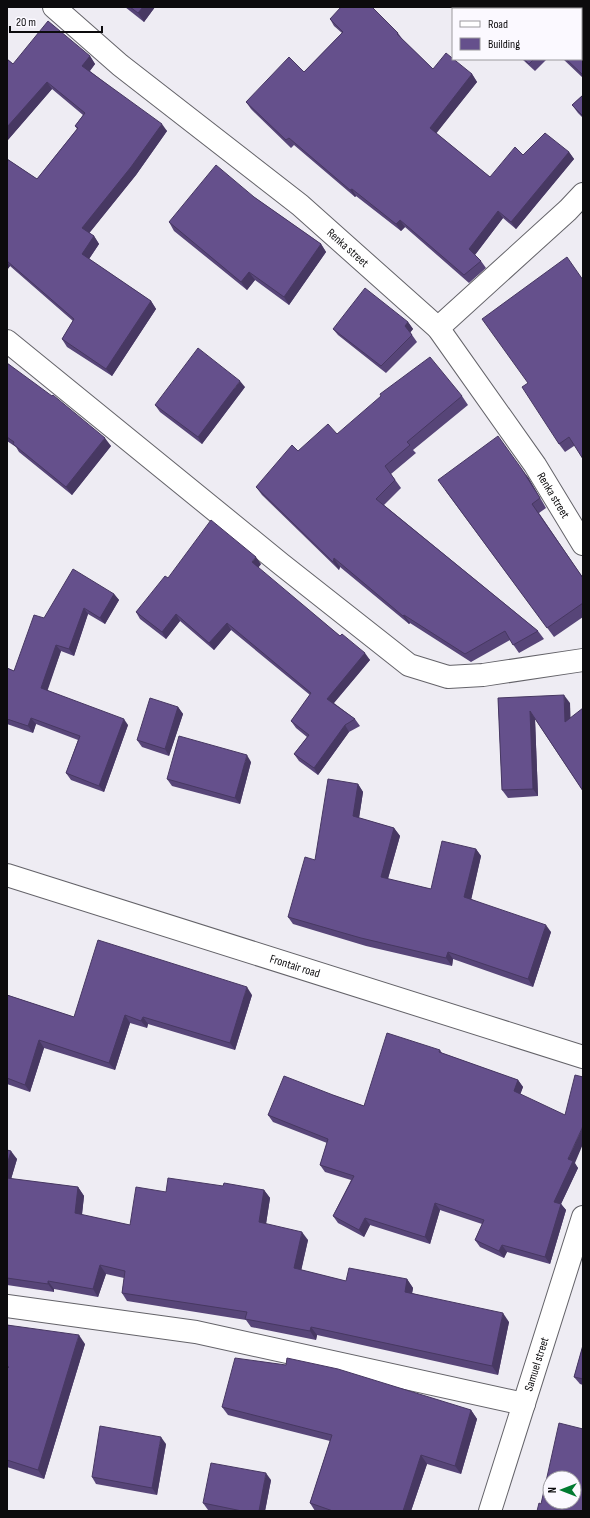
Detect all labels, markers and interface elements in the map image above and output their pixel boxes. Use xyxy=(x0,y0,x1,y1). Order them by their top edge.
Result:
scale bar xyxy=(10,8,102,34)
legend xyxy=(452,8,582,60)
text: 20 m xyxy=(16,15,36,30)
text: Road xyxy=(488,17,508,32)
text: Building xyxy=(488,37,520,52)
street label: Renka street xyxy=(324,225,372,270)
street label: Renka street xyxy=(534,470,573,521)
street label: Frontair road xyxy=(268,951,322,981)
street label: Samuel street xyxy=(521,1335,552,1393)
north arrow xyxy=(542,1470,582,1510)
text: N xyxy=(546,1487,559,1493)

